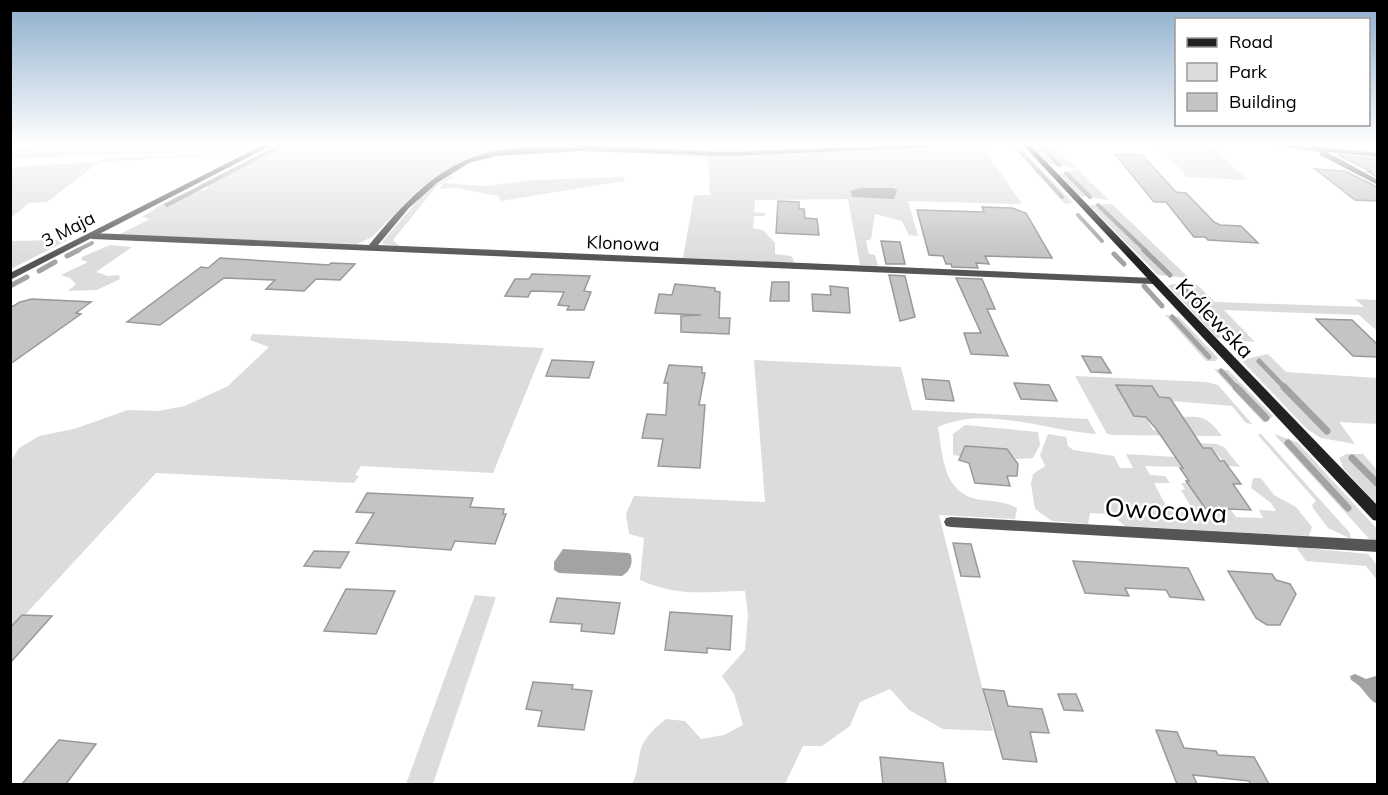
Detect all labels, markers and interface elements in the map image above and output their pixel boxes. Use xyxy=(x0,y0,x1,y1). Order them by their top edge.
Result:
legend xyxy=(1175,18,1370,126)
text: Road xyxy=(1229,30,1273,53)
text: Park xyxy=(1229,60,1268,83)
text: Building xyxy=(1229,90,1297,113)
street label: 3 Maja xyxy=(37,206,99,252)
street label: Klonowa xyxy=(586,230,660,256)
street label: Królewska xyxy=(1171,273,1259,363)
street label: Owocowa xyxy=(1104,490,1228,530)

